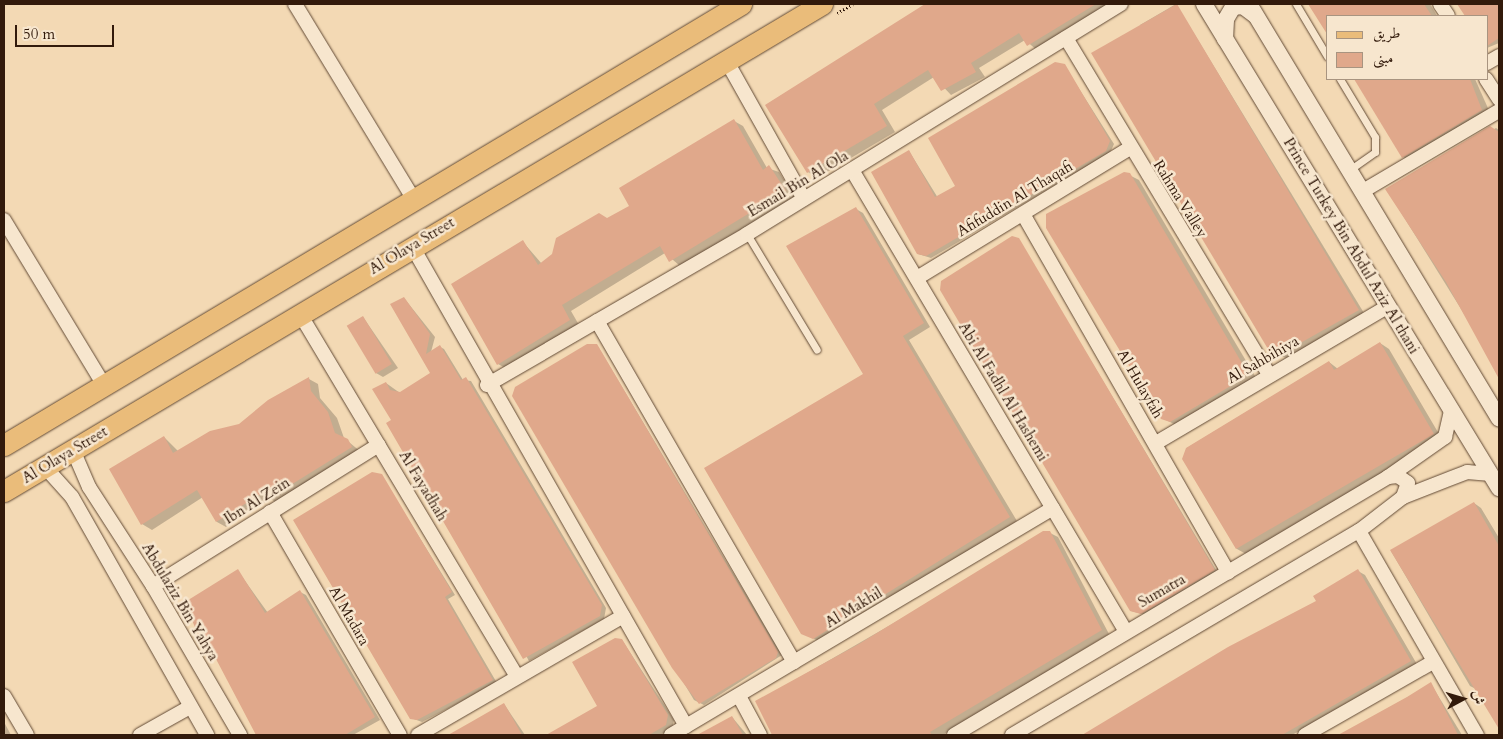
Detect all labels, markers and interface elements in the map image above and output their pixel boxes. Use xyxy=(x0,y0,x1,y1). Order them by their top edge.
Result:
scale bar xyxy=(18,15,116,47)
legend xyxy=(1326,15,1488,80)
text: طريق xyxy=(1373,23,1400,43)
text: 50 m xyxy=(23,24,55,44)
text: مبنى xyxy=(1373,48,1393,68)
street label: Prince Turkey Bin Abdul Aziz Al thani xyxy=(1279,135,1423,357)
street label: Esmail Bin Al Ola xyxy=(744,147,852,221)
street label: Afifuddin Al Thaqafi xyxy=(954,157,1076,241)
street label: Rahma Valley xyxy=(1149,157,1211,241)
street label: Al Olaya Street xyxy=(366,213,458,279)
street label: Abi Al Fadhl Al Hashemi xyxy=(954,319,1052,465)
street label: Al Sahbihiya xyxy=(1224,332,1302,388)
street label: Al Hulayfah xyxy=(1113,346,1167,422)
street label: Al Olaya Street xyxy=(19,422,111,488)
street label: Al Fayadhah xyxy=(395,448,451,524)
street label: Ibn Al Zein xyxy=(221,474,293,528)
street label: Abdulaziz Bin Yahya xyxy=(138,540,222,664)
street label: Sumatra xyxy=(1135,570,1189,612)
street label: Al Madara xyxy=(325,583,373,649)
street label: Al Makhil xyxy=(822,584,886,632)
north arrow xyxy=(1438,674,1488,724)
text: ش xyxy=(1468,689,1489,705)

